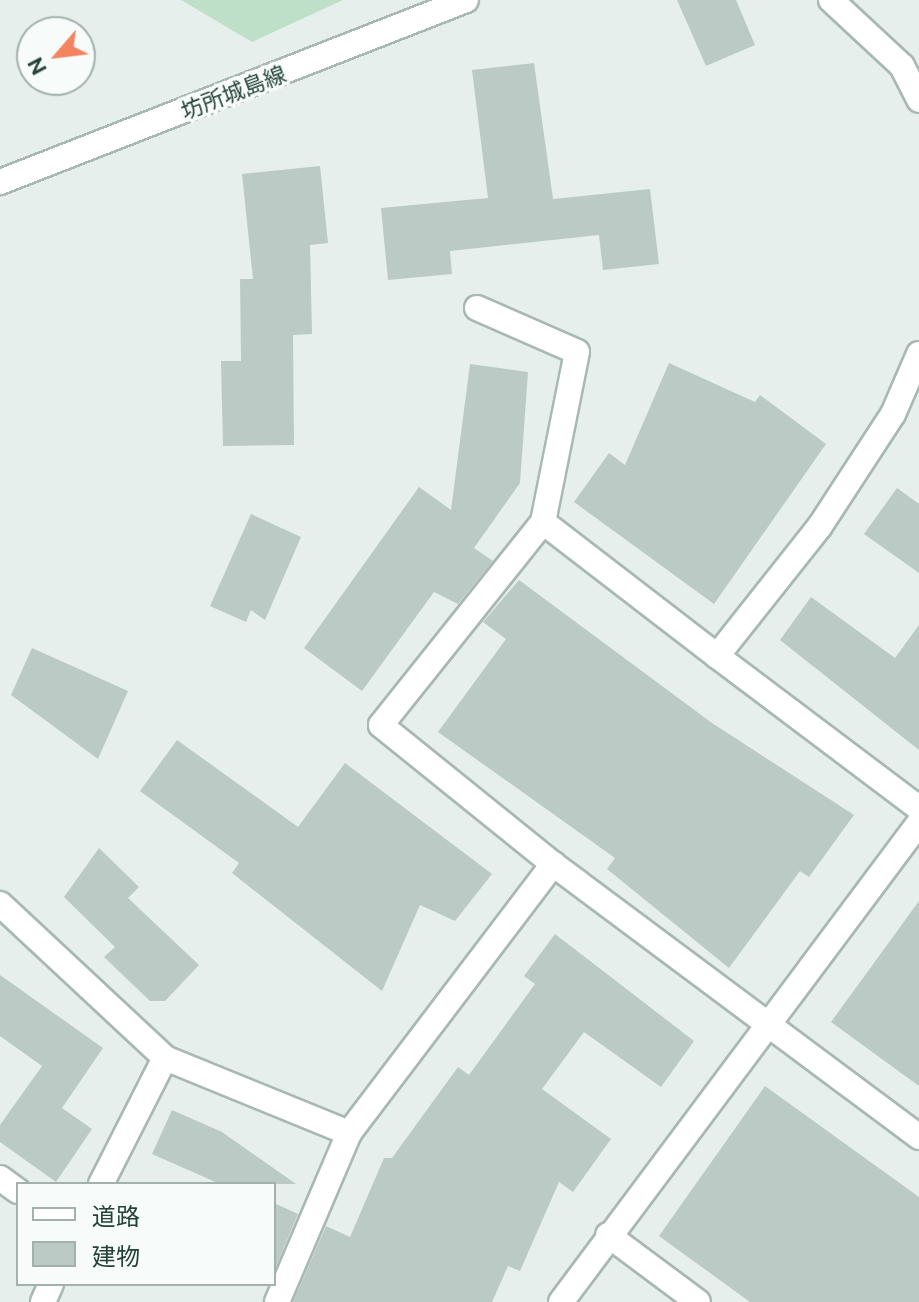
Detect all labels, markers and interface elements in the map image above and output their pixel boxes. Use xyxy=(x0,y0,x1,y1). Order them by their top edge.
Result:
north arrow xyxy=(16,16,96,96)
text: N xyxy=(21,53,51,80)
street label: 坊所城島線 xyxy=(177,60,289,124)
legend xyxy=(16,1182,276,1286)
text: 道路 xyxy=(92,1203,140,1230)
text: 建物 xyxy=(92,1243,140,1270)

